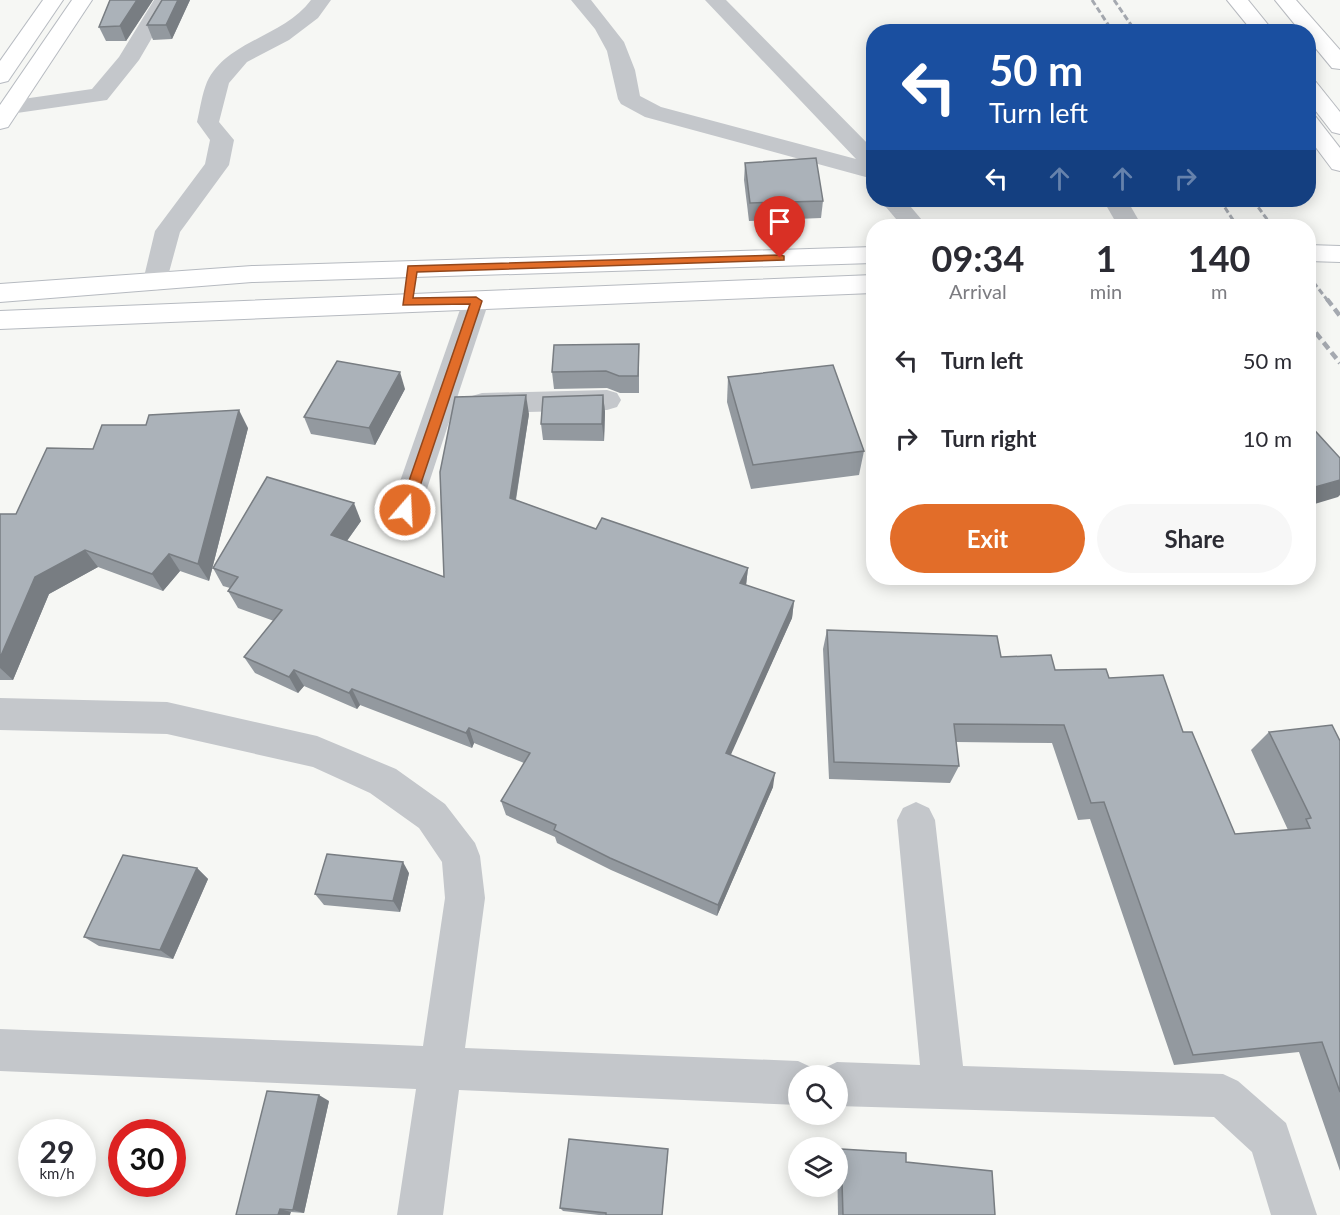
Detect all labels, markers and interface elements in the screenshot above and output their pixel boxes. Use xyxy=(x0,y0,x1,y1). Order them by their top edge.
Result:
text: 50 m xyxy=(989,45,1083,95)
icon: left xyxy=(890,48,968,126)
text: Turn left xyxy=(989,96,1088,129)
icon: left xyxy=(980,162,1013,195)
icon: ahead xyxy=(1043,162,1076,195)
icon: ahead xyxy=(1106,162,1139,195)
icon: right xyxy=(1169,162,1202,195)
pin xyxy=(754,196,805,258)
icon: arrive xyxy=(763,205,796,238)
text: 09:34 xyxy=(932,236,1024,280)
text: 1 xyxy=(1096,236,1117,280)
text: 140 xyxy=(1188,236,1250,280)
text: Arrival xyxy=(949,279,1007,303)
text: min xyxy=(1090,279,1122,303)
text: m xyxy=(1211,279,1227,303)
icon: left xyxy=(890,344,923,377)
text: Turn left xyxy=(941,347,1023,374)
text: 50 m xyxy=(1243,347,1292,374)
icon: right xyxy=(890,422,923,455)
text: Turn right xyxy=(941,425,1036,452)
text: 10 m xyxy=(1243,425,1292,452)
position arrow xyxy=(373,478,437,542)
button: Exit xyxy=(890,504,1085,573)
button: Share xyxy=(1097,504,1292,573)
map controls xyxy=(788,1065,848,1197)
button: search xyxy=(788,1065,848,1125)
speed limit sign: 30 xyxy=(108,1119,186,1197)
text: 29 xyxy=(40,1133,74,1169)
button: layers xyxy=(788,1137,848,1197)
text: km/h xyxy=(39,1164,75,1182)

